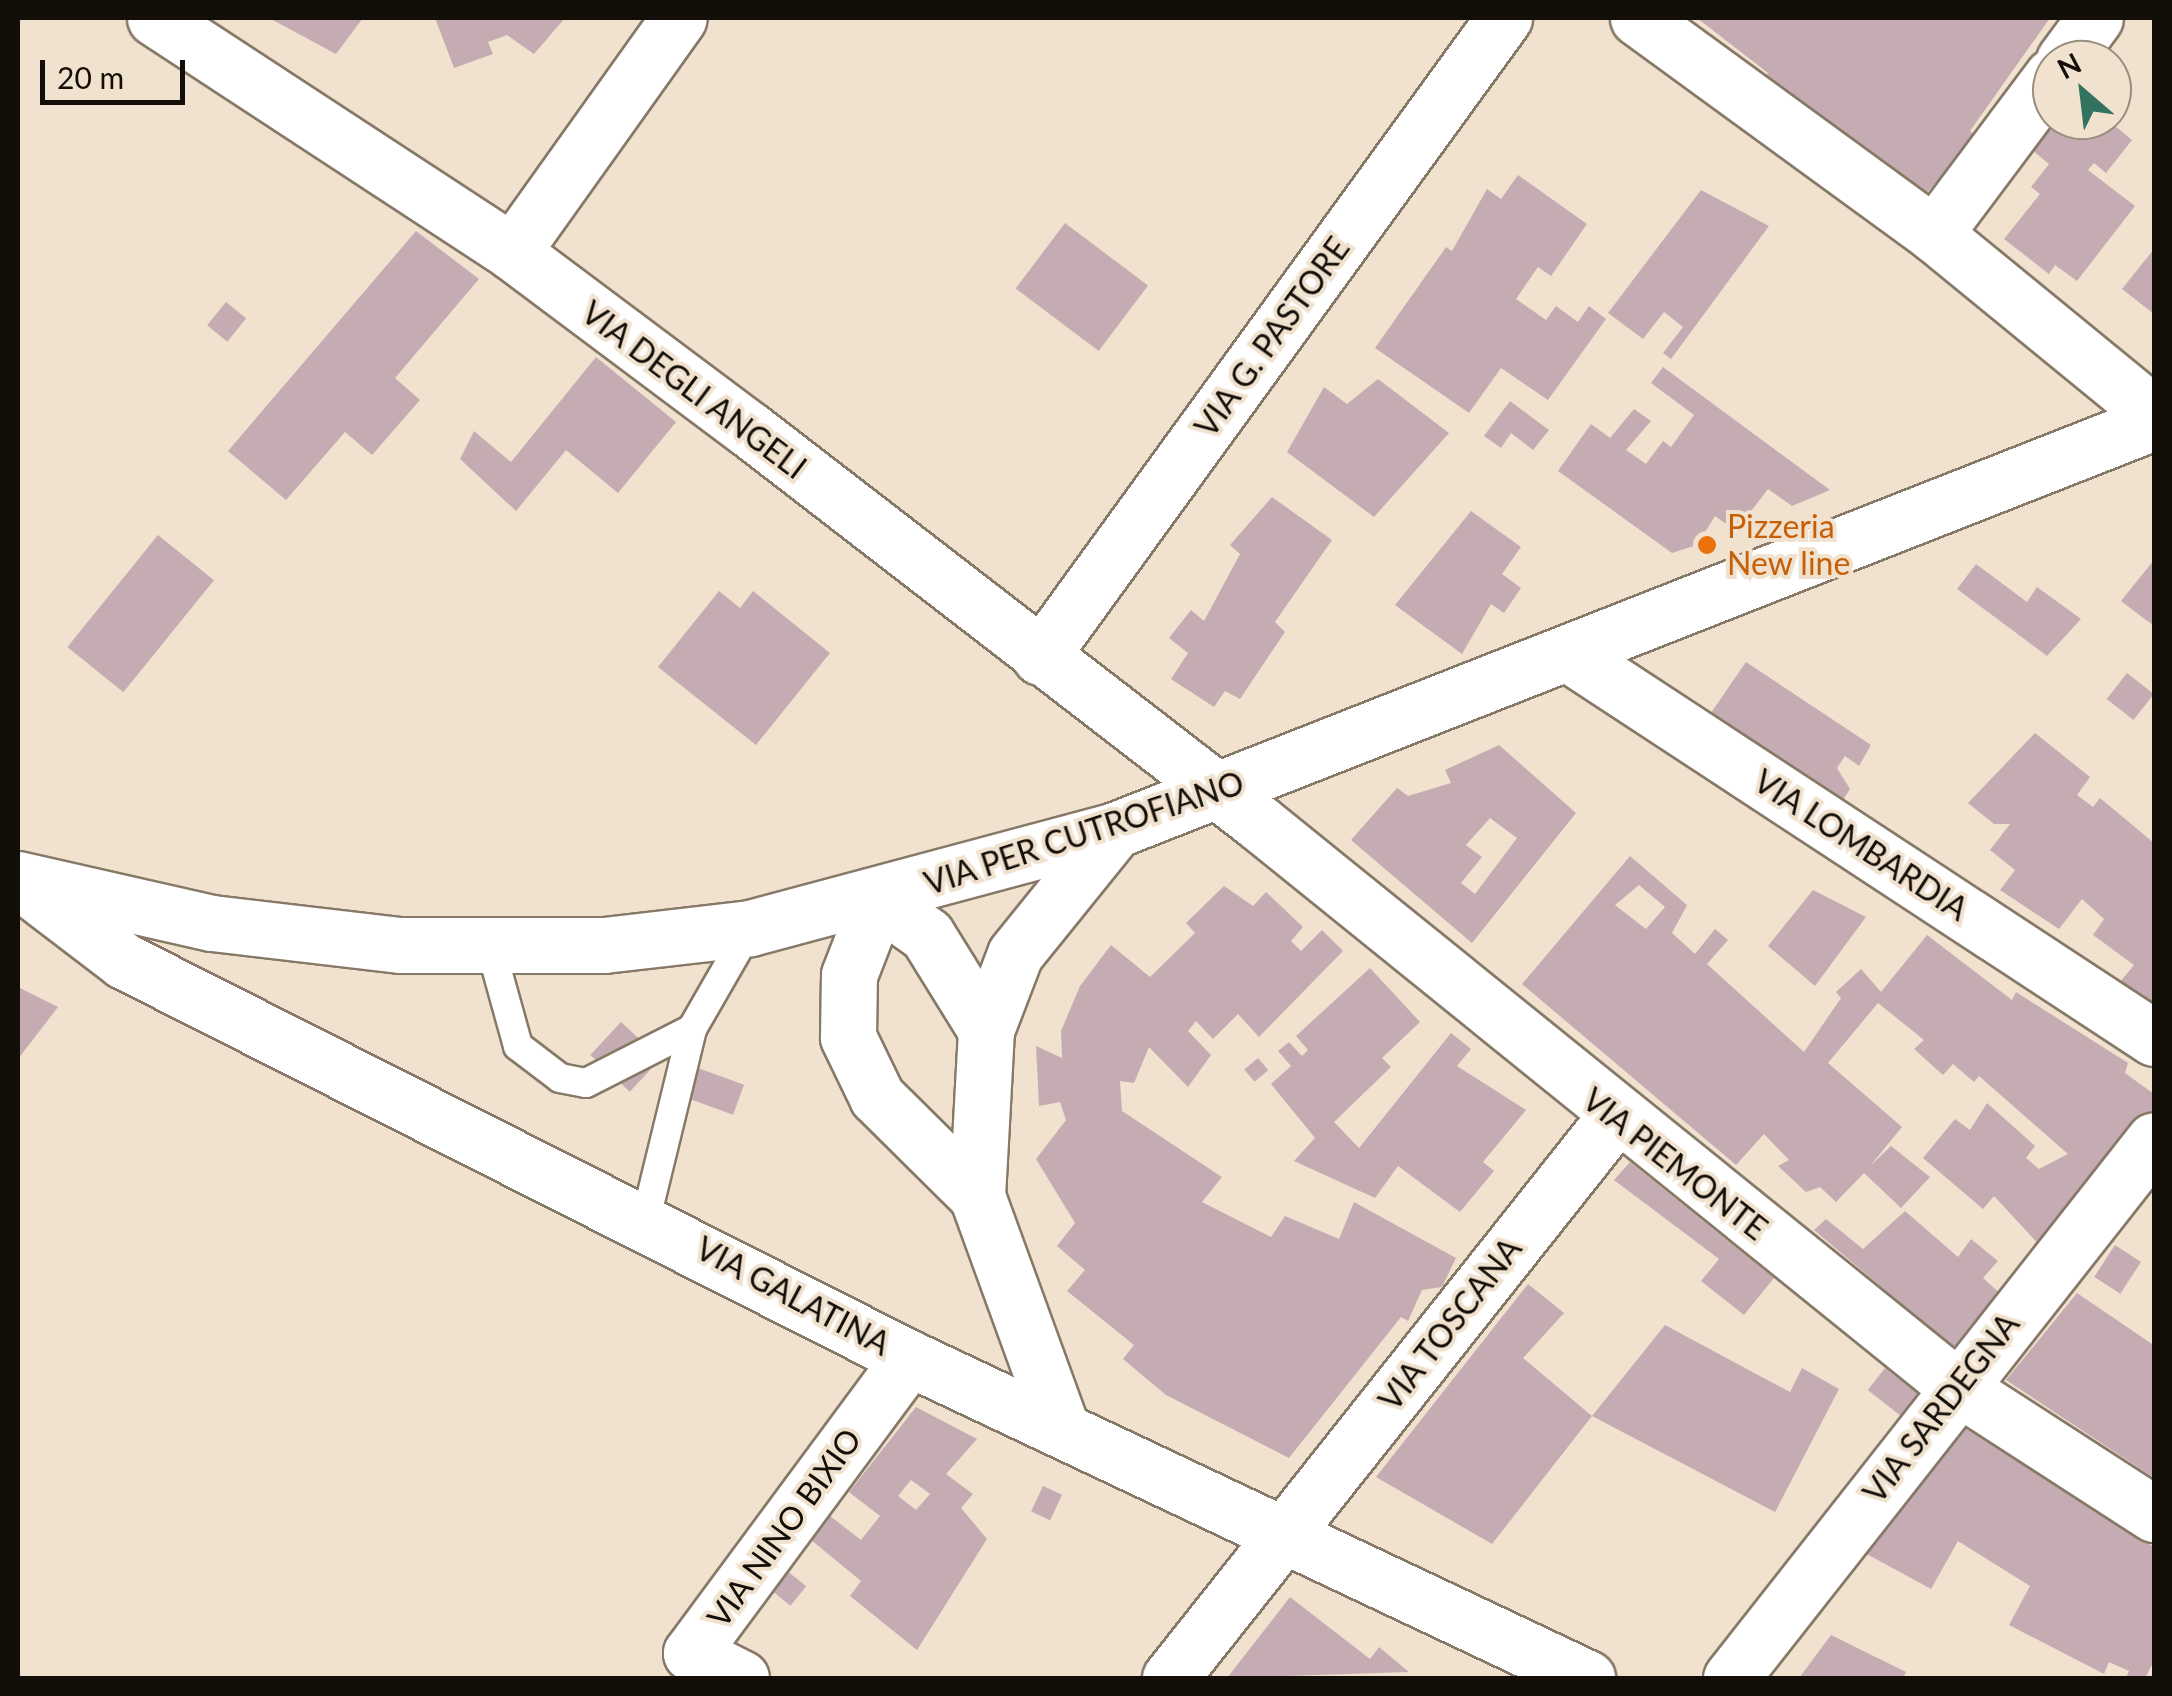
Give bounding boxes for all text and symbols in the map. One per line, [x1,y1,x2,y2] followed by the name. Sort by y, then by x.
[45,40,190,102] scale bar
[2032,40,2132,140] north arrow
[2051,45,2086,85] text: N
[57,59,124,95] text: 20 m
[1186,229,1358,445] street label: VIA G. PASTORE
[573,292,815,488] street label: VIA DEGLI ANGELI
[1727,508,1851,583] place label: Pizzeria New line
[1696,534,1718,556] marker: Pizzeria New line
[1746,761,1976,929] street label: VIA LOMBARDIA
[919,763,1249,903] street label: VIA PER CUTROFIANO
[1575,1080,1775,1248] street label: VIA PIEMONTE
[689,1229,897,1363] street label: VIA GALATINA
[1370,1229,1530,1419] street label: VIA TOSCANA
[1855,1305,2027,1511] street label: VIA SARDEGNA
[699,1421,869,1635] street label: VIA NINO BIXIO

